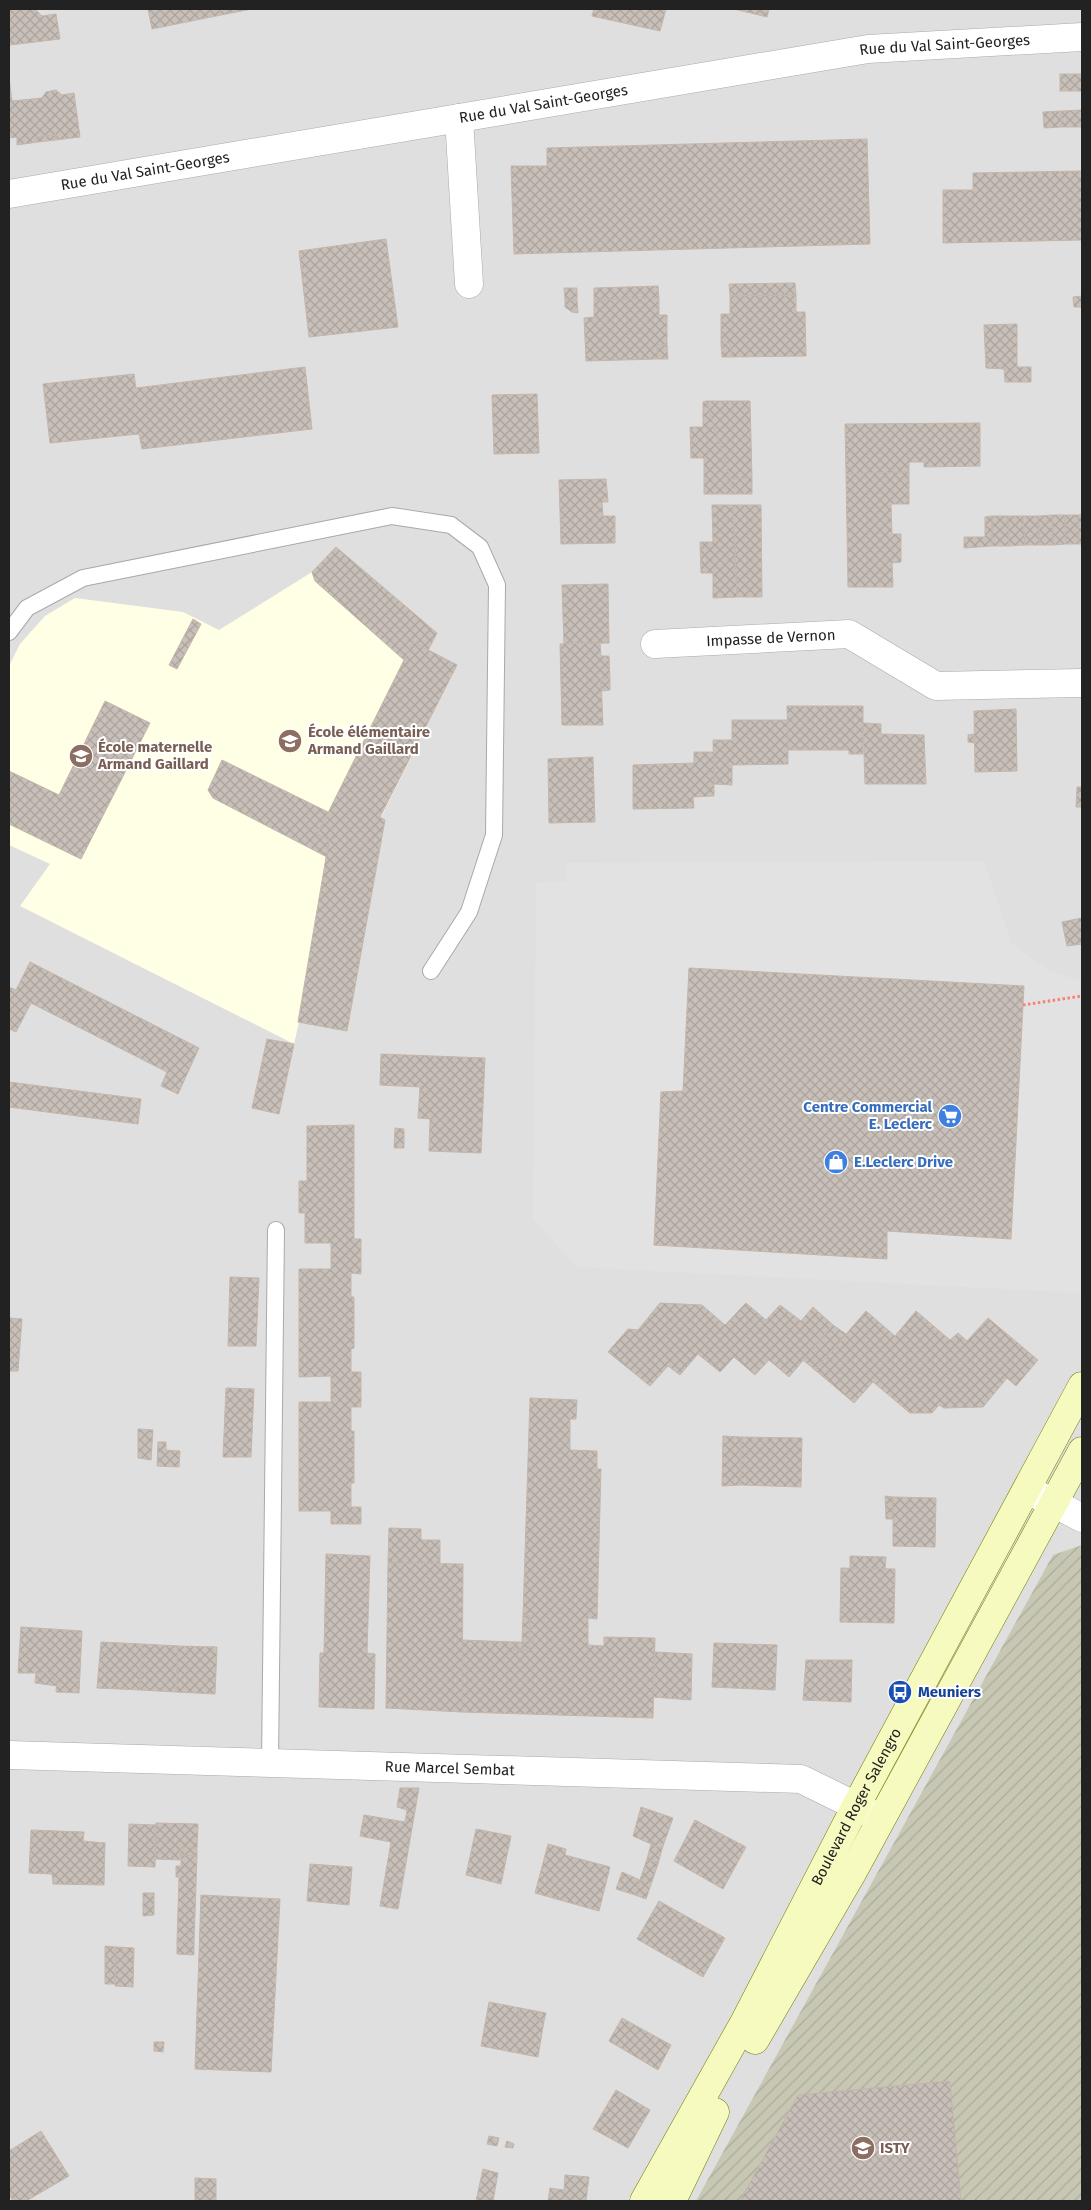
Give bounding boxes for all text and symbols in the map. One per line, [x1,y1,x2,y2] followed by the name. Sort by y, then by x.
[858,31,1031,59] street label: Rue du Val Saint-Georges
[458,81,629,127] street label: Rue du Val Saint-Georges
[59,148,231,194] street label: Rue du Val Saint-Georges
[706,626,836,650] street label: Impasse de Vernon
[307,723,430,758] place label: École élémentaire Armand Gaillard
[277,728,303,754] school or university icon: École élémentaire Armand Gaillard
[97,738,212,773] place label: École maternelle Armand Gaillard
[68,743,94,769] school or university icon: École maternelle Armand Gaillard
[803,1098,933,1133] place label: Centre Commercial E. Leclerc
[937,1103,963,1129] supermarket icon: Centre Commercial E. Leclerc
[823,1149,849,1175] shop icon: E.Leclerc Drive
[854,1153,953,1171] place label: E.Leclerc Drive
[887,1679,913,1705] bus stop icon: Meuniers
[918,1683,981,1701] place label: Meuniers
[808,1725,905,1888] street label: Boulevard Roger Salengro
[384,1757,516,1779] street label: Rue Marcel Sembat
[850,2135,876,2161] school or university icon: ISTY
[880,2139,911,2157] place label: ISTY

